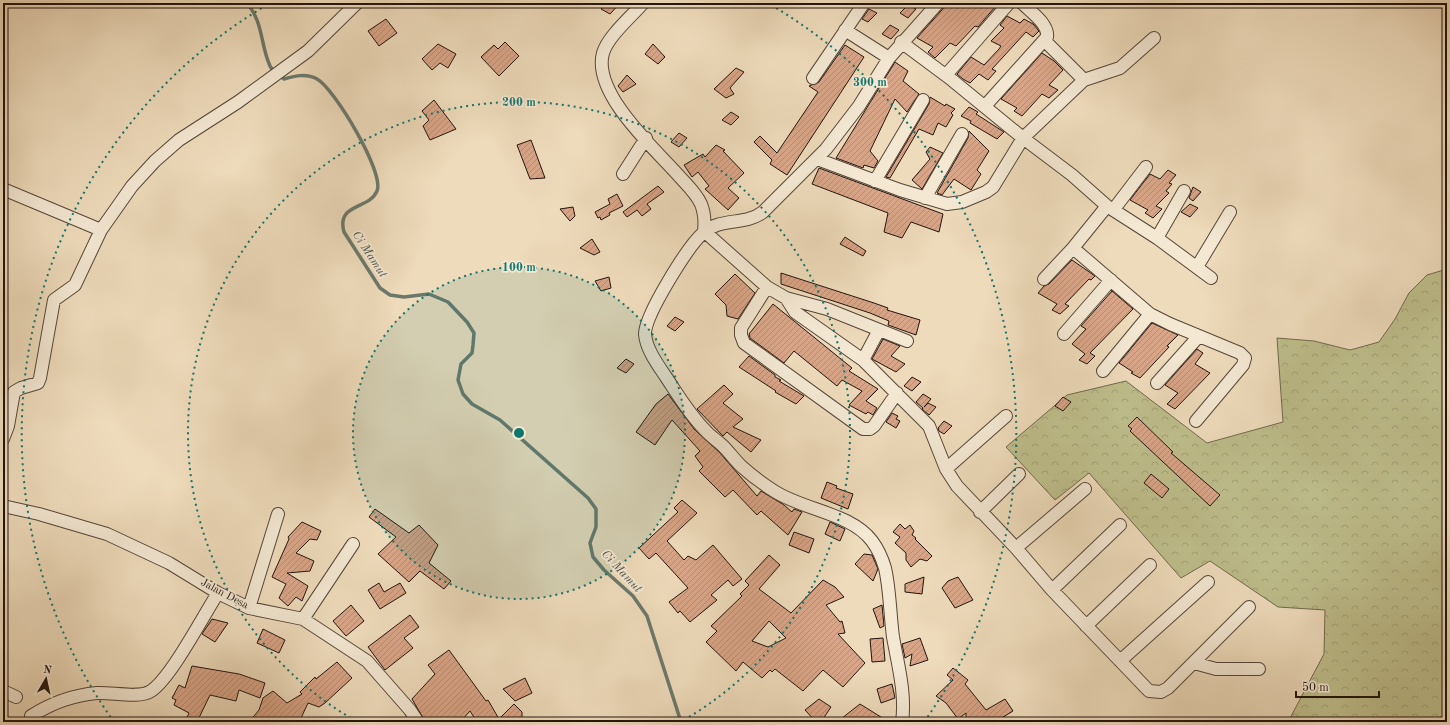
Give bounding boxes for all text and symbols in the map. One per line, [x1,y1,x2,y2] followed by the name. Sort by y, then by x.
[853,77,887,89] text: 300 m
[502,97,536,109] text: 200 m
[350,229,389,280] water label: Ci Mamut
[502,262,536,274] text: 100 m
[512,426,526,440] centre of rings
[599,548,644,595] water label: Ci Mamut
[198,577,251,612] street label: Jalan Desa
[26,659,66,699] north arrow
[42,665,53,677] text: N
[1296,673,1379,699] scale bar
[1302,681,1329,694] text: 50 m

